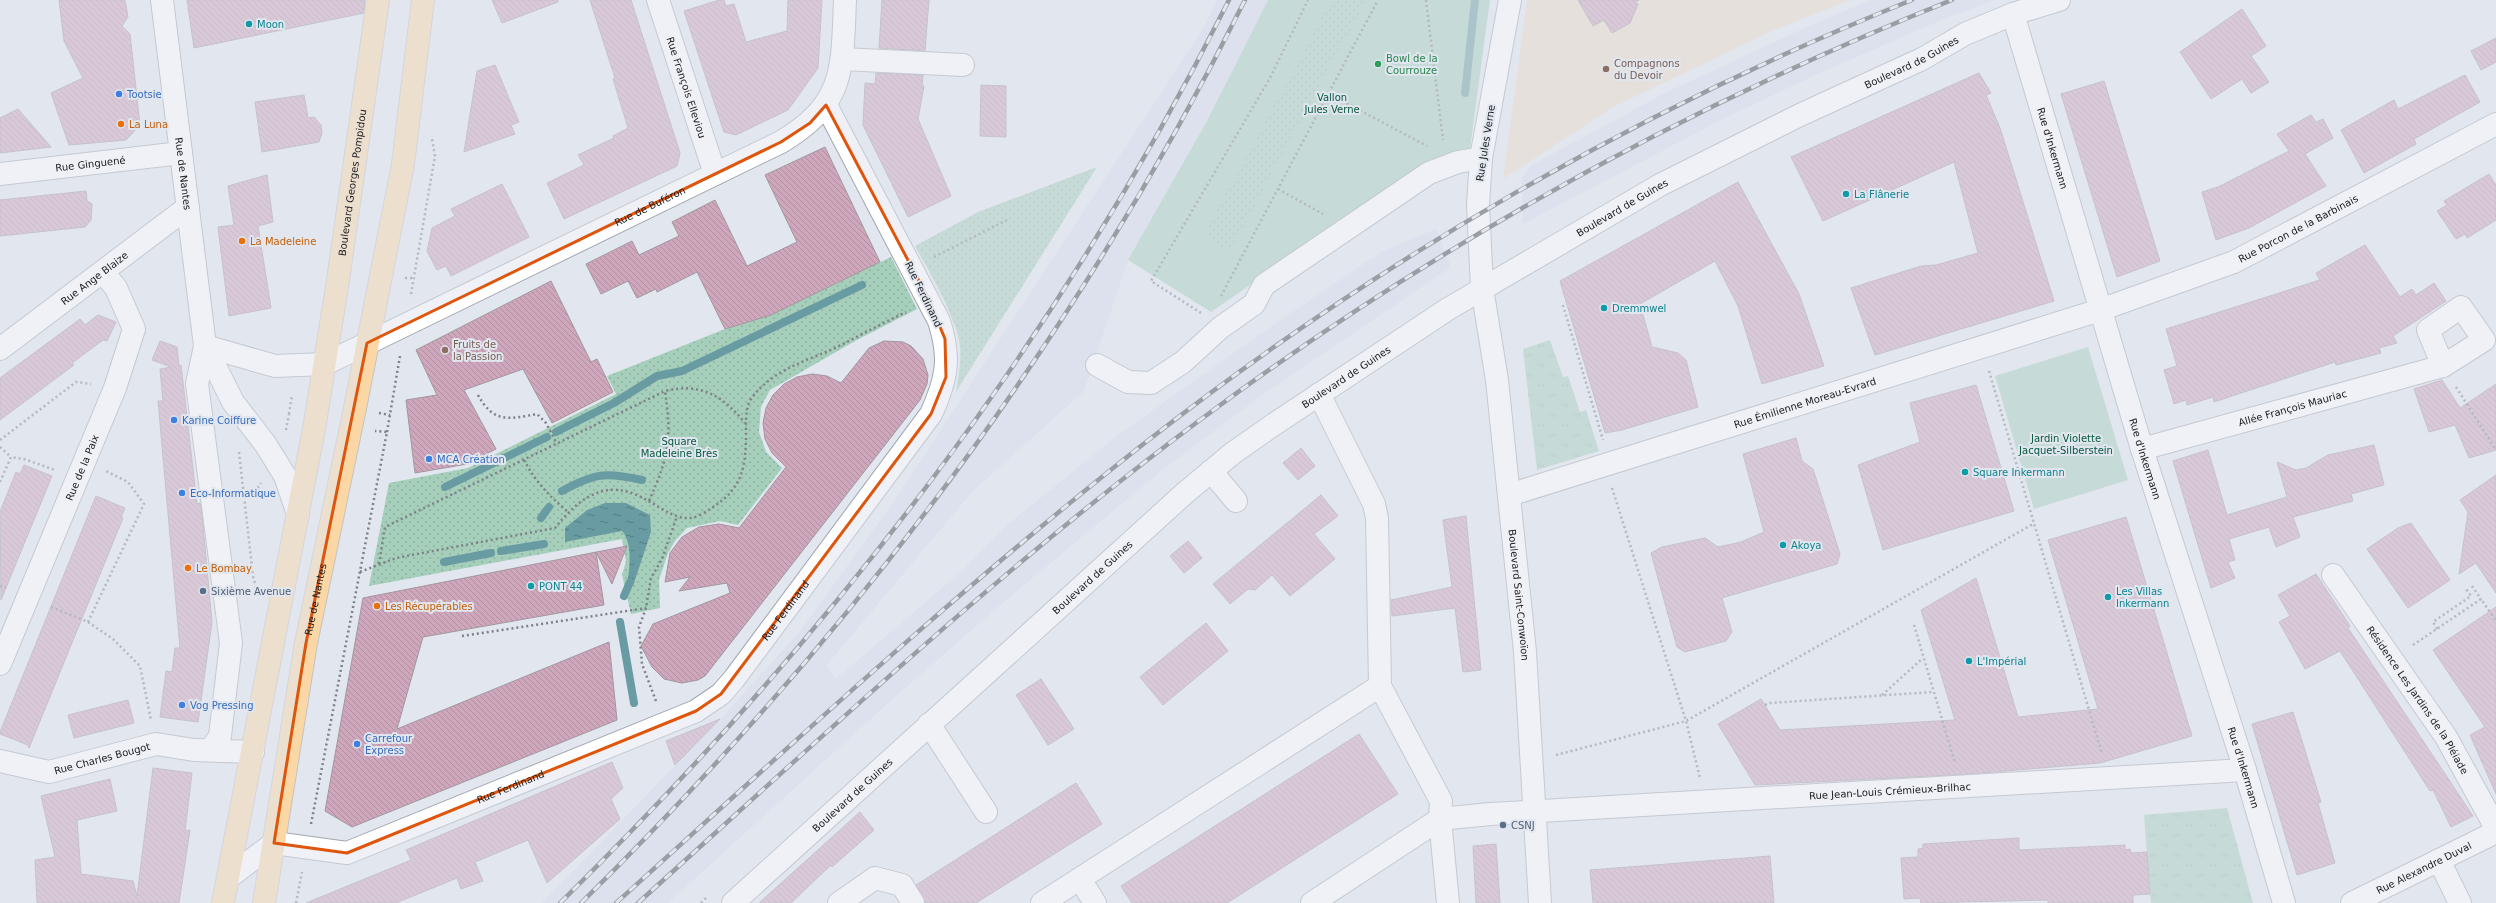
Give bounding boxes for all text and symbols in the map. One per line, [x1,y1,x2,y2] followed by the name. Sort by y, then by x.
[244,19,254,29] marker: Moon
[257,19,284,30] place label: Moon
[1863,34,1961,91] street label: Boulevard de Guines
[664,36,708,140] street label: Rue François Elleviou
[1386,53,1438,76] place label: Bowl de la Courrouze
[1614,58,1680,81] place label: Compagnons du Devoir
[1373,59,1383,69] marker: Bowl de la Courrouze
[1601,64,1611,74] marker: Compagnons du Devoir
[114,89,124,99] marker: Tootsie
[126,89,162,100] place label: Tootsie
[1303,92,1360,115] park label: Vallon Jules Verne
[1474,104,1497,182] street label: Rue Jules Verne
[2035,106,2070,191] street label: Rue d'Inkermann
[336,108,368,257] street label: Boulevard Georges Pompidou
[116,119,126,129] marker: La Luna
[129,119,168,130] place label: La Luna
[173,137,193,211] street label: Rue de Nantes
[55,154,126,174] street label: Rue Ginguené
[1574,177,1670,239] street label: Boulevard de Guines
[613,185,687,228] street label: Rue de Buféron
[1841,189,1851,199] marker: La Flânerie
[1854,189,1909,200] place label: La Flânerie
[2237,193,2360,265] street label: Rue Porcon de la Barbinais
[237,236,247,246] marker: La Madeleine
[250,236,316,247] place label: La Madeleine
[59,249,130,307] street label: Rue Ange Blaize
[903,260,944,329] street label: Rue Ferdinand
[1599,303,1609,313] marker: Dremmwel
[1612,303,1666,314] place label: Dremmwel
[453,339,502,362] place label: Fruits de la Passion
[1300,344,1393,410] street label: Boulevard de Guines
[440,345,450,355] marker: Fruits de la Passion
[1732,375,1878,430] street label: Rue Émilienne Moreau-Evrard
[2237,388,2348,428] street label: Allée François Mauriac
[169,415,179,425] marker: Karine Coiffure
[182,415,256,426] place label: Karine Coiffure
[2127,417,2163,501] street label: Rue d'Inkermann
[64,433,101,502] street label: Rue de la Paix
[2018,433,2113,456] park label: Jardin Violette Jacquet-Silberstein
[641,436,717,459] park label: Square Madeleine Brès
[424,454,434,464] marker: MCA Création
[437,454,505,465] place label: MCA Création
[1960,467,1970,477] marker: Square Inkermann
[1973,467,2065,478] place label: Square Inkermann
[177,488,187,498] marker: Eco-Informatique
[190,488,276,499] place label: Eco-Informatique
[1506,529,1530,661] street label: Boulevard Saint-Conwoïon
[1050,538,1135,617] street label: Boulevard de Guines
[1778,540,1788,550] marker: Akoya
[1791,540,1821,551] place label: Akoya
[303,562,328,636] street label: Rue de Nantes
[183,563,193,573] marker: Le Bombay
[196,563,252,574] place label: Le Bombay
[760,578,811,643] street label: Rue Ferdinand
[526,581,536,591] marker: PONT 44
[539,581,582,592] place label: PONT 44
[198,586,208,596] marker: Sixième Avenue
[211,586,291,597] place label: Sixième Avenue
[2116,586,2169,609] place label: Les Villas Inkermann
[2103,592,2113,602] marker: Les Villas Inkermann
[372,601,382,611] marker: Les Récupérables
[385,601,473,612] place label: Les Récupérables
[2364,624,2470,776] street label: Résidence Les Jardins de la Pléiade
[1964,656,1974,666] marker: L'Impérial
[1977,656,2026,667] place label: L'Impérial
[177,700,187,710] marker: Vog Pressing
[190,700,254,711] place label: Vog Pressing
[2225,725,2261,810] street label: Rue d'Inkermann
[365,733,413,756] place label: Carrefour Express
[352,739,362,749] marker: Carrefour Express
[53,741,151,776] street label: Rue Charles Bougot
[810,756,895,834] street label: Boulevard de Guines
[475,768,546,806] street label: Rue Ferdinand
[1809,781,1971,801] street label: Rue Jean-Louis Crémieux-Brilhac
[1498,820,1508,830] marker: CSNJ
[1511,820,1535,831] place label: CSNJ
[2375,840,2473,896] street label: Rue Alexandre Duval

